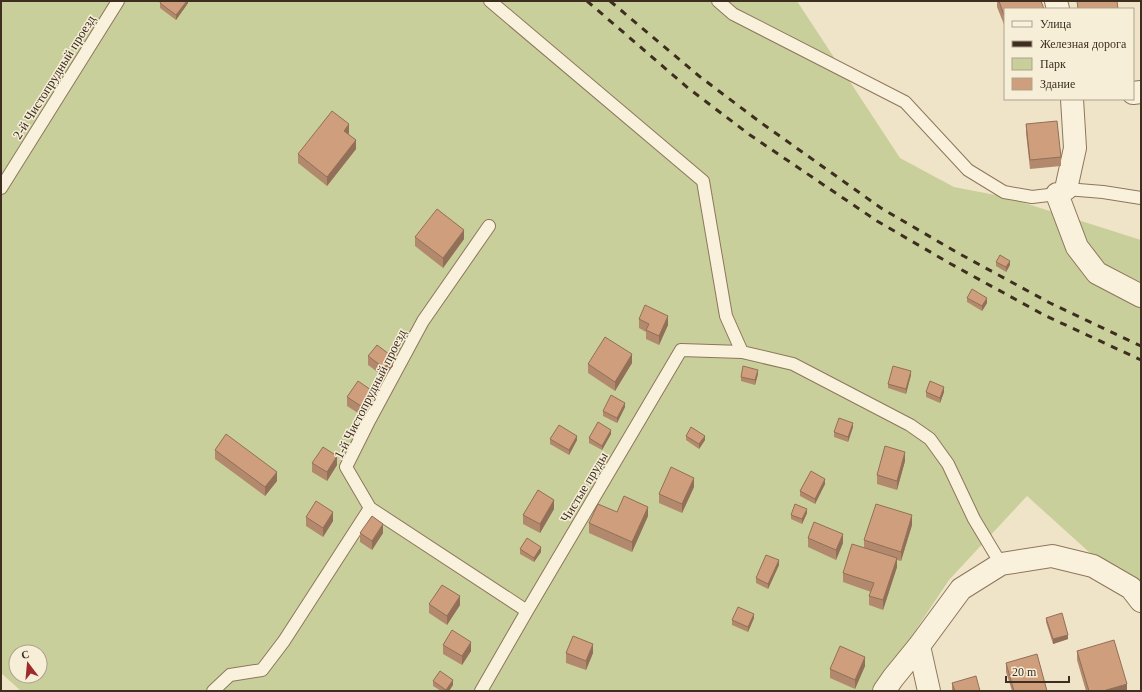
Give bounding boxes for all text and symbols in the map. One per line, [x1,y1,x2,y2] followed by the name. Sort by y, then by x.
[1004,8,1134,100] legend
[10,12,99,142] street label: 2-й Чистопрудный проезд
[1040,17,1072,31] text: Улица
[1040,37,1127,51] text: Железная дорога
[1040,57,1066,71] text: Парк
[1040,77,1075,91] text: Здание
[331,326,409,461] street label: 1-й Чистопрудный проезд
[557,449,611,525] street label: Чистые пруды
[8,644,48,684] north arrow
[20,648,31,661] text: С
[1006,658,1069,684] scale bar
[1012,665,1037,679] text: 20 m

